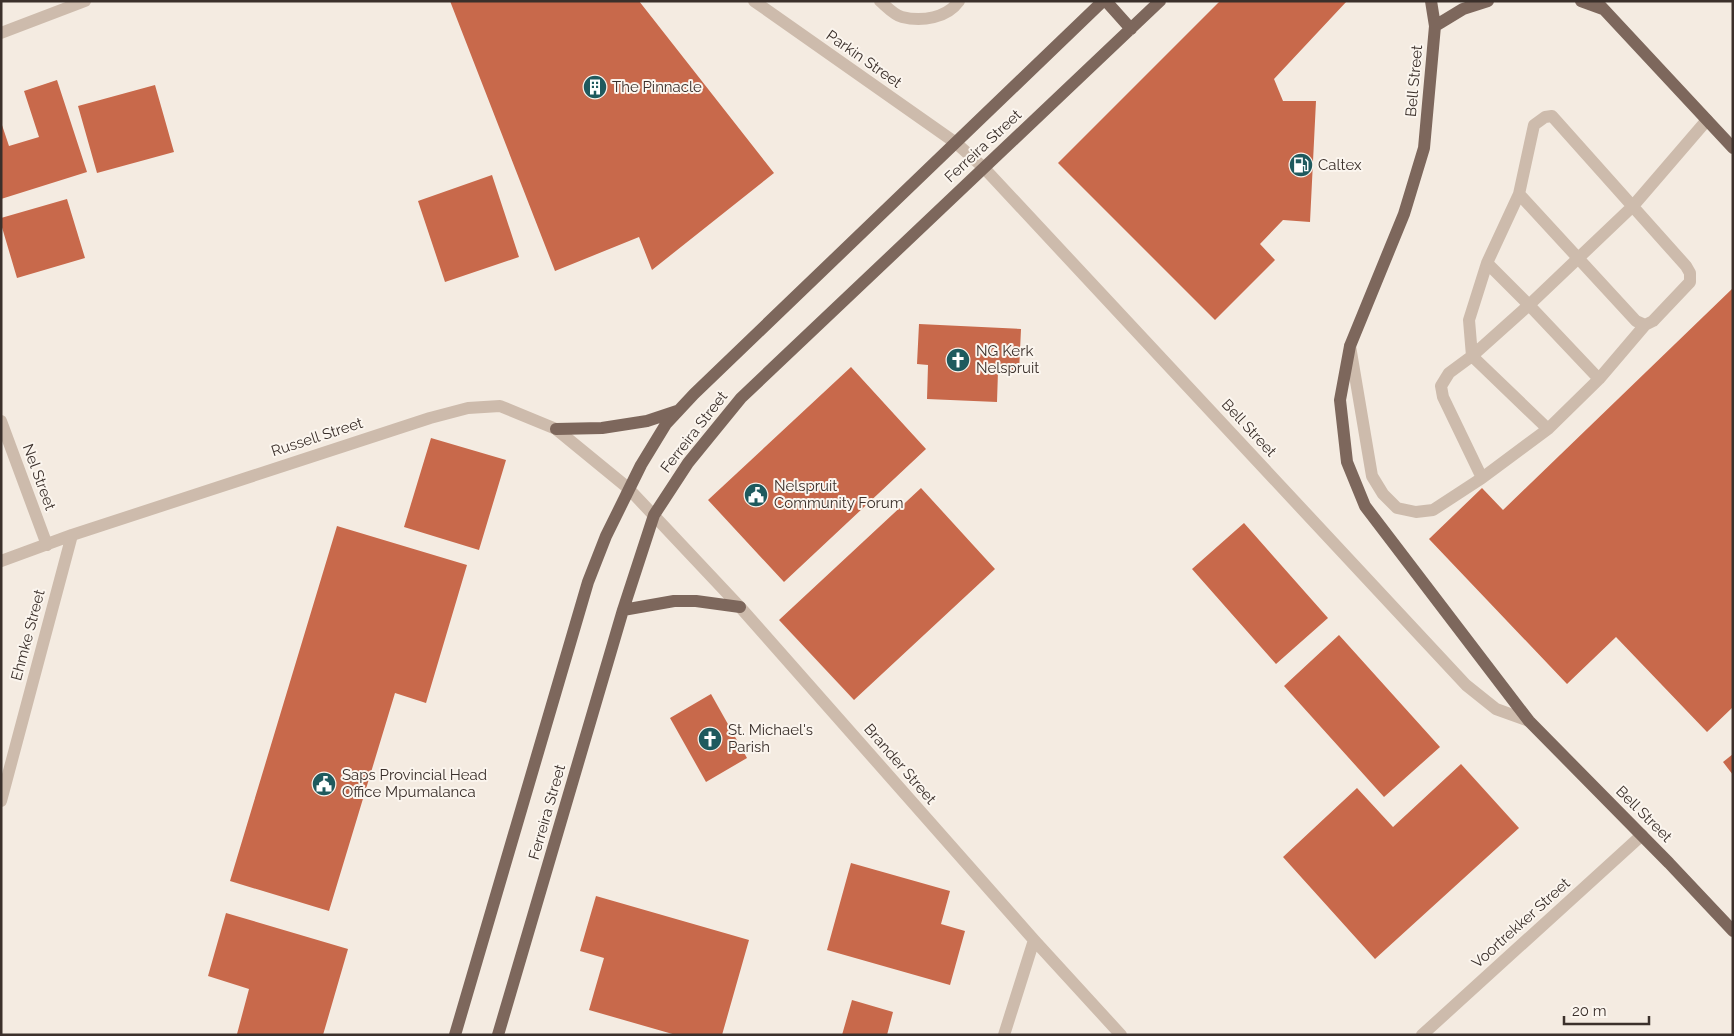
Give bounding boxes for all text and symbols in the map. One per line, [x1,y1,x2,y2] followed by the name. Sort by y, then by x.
[823,26,905,92] street label: Parkin Street
[1402,44,1426,118] street label: Bell Street
[582,74,608,100] building icon: The Pinnacle
[612,78,702,96] place label: The Pinnacle
[941,106,1025,186] street label: Ferreira Street
[1288,152,1314,178] fuel station icon: Caltex
[1318,156,1362,174] place label: Caltex
[976,342,1039,377] place label: NG Kerk Nelspruit
[945,347,971,373] church icon: NG Kerk Nelspruit
[657,388,731,476] street label: Ferreira Street
[1218,396,1280,460] street label: Bell Street
[269,414,365,460] street label: Russell Street
[19,441,59,513] street label: Nel Street
[774,477,904,512] place label: Nelspruit Community Forum
[743,482,769,508] public building icon: Nelspruit Community Forum
[7,588,49,682] street label: Ehmke Street
[860,720,940,808] street label: Brander Street
[728,721,813,756] place label: St. Michael's Parish
[697,726,723,752] church icon: St. Michael's Parish
[525,762,569,862] street label: Ferreira Street
[342,766,487,801] place label: Saps Provincial Head Office Mpumalanca
[311,771,337,797] public building icon: Saps Provincial Head Office Mpumalanca
[1612,782,1676,846] street label: Bell Street
[1468,874,1574,972] street label: Voortrekker Street
[1564,994,1649,1026] scale bar
[1572,1002,1607,1020] text: 20 m

